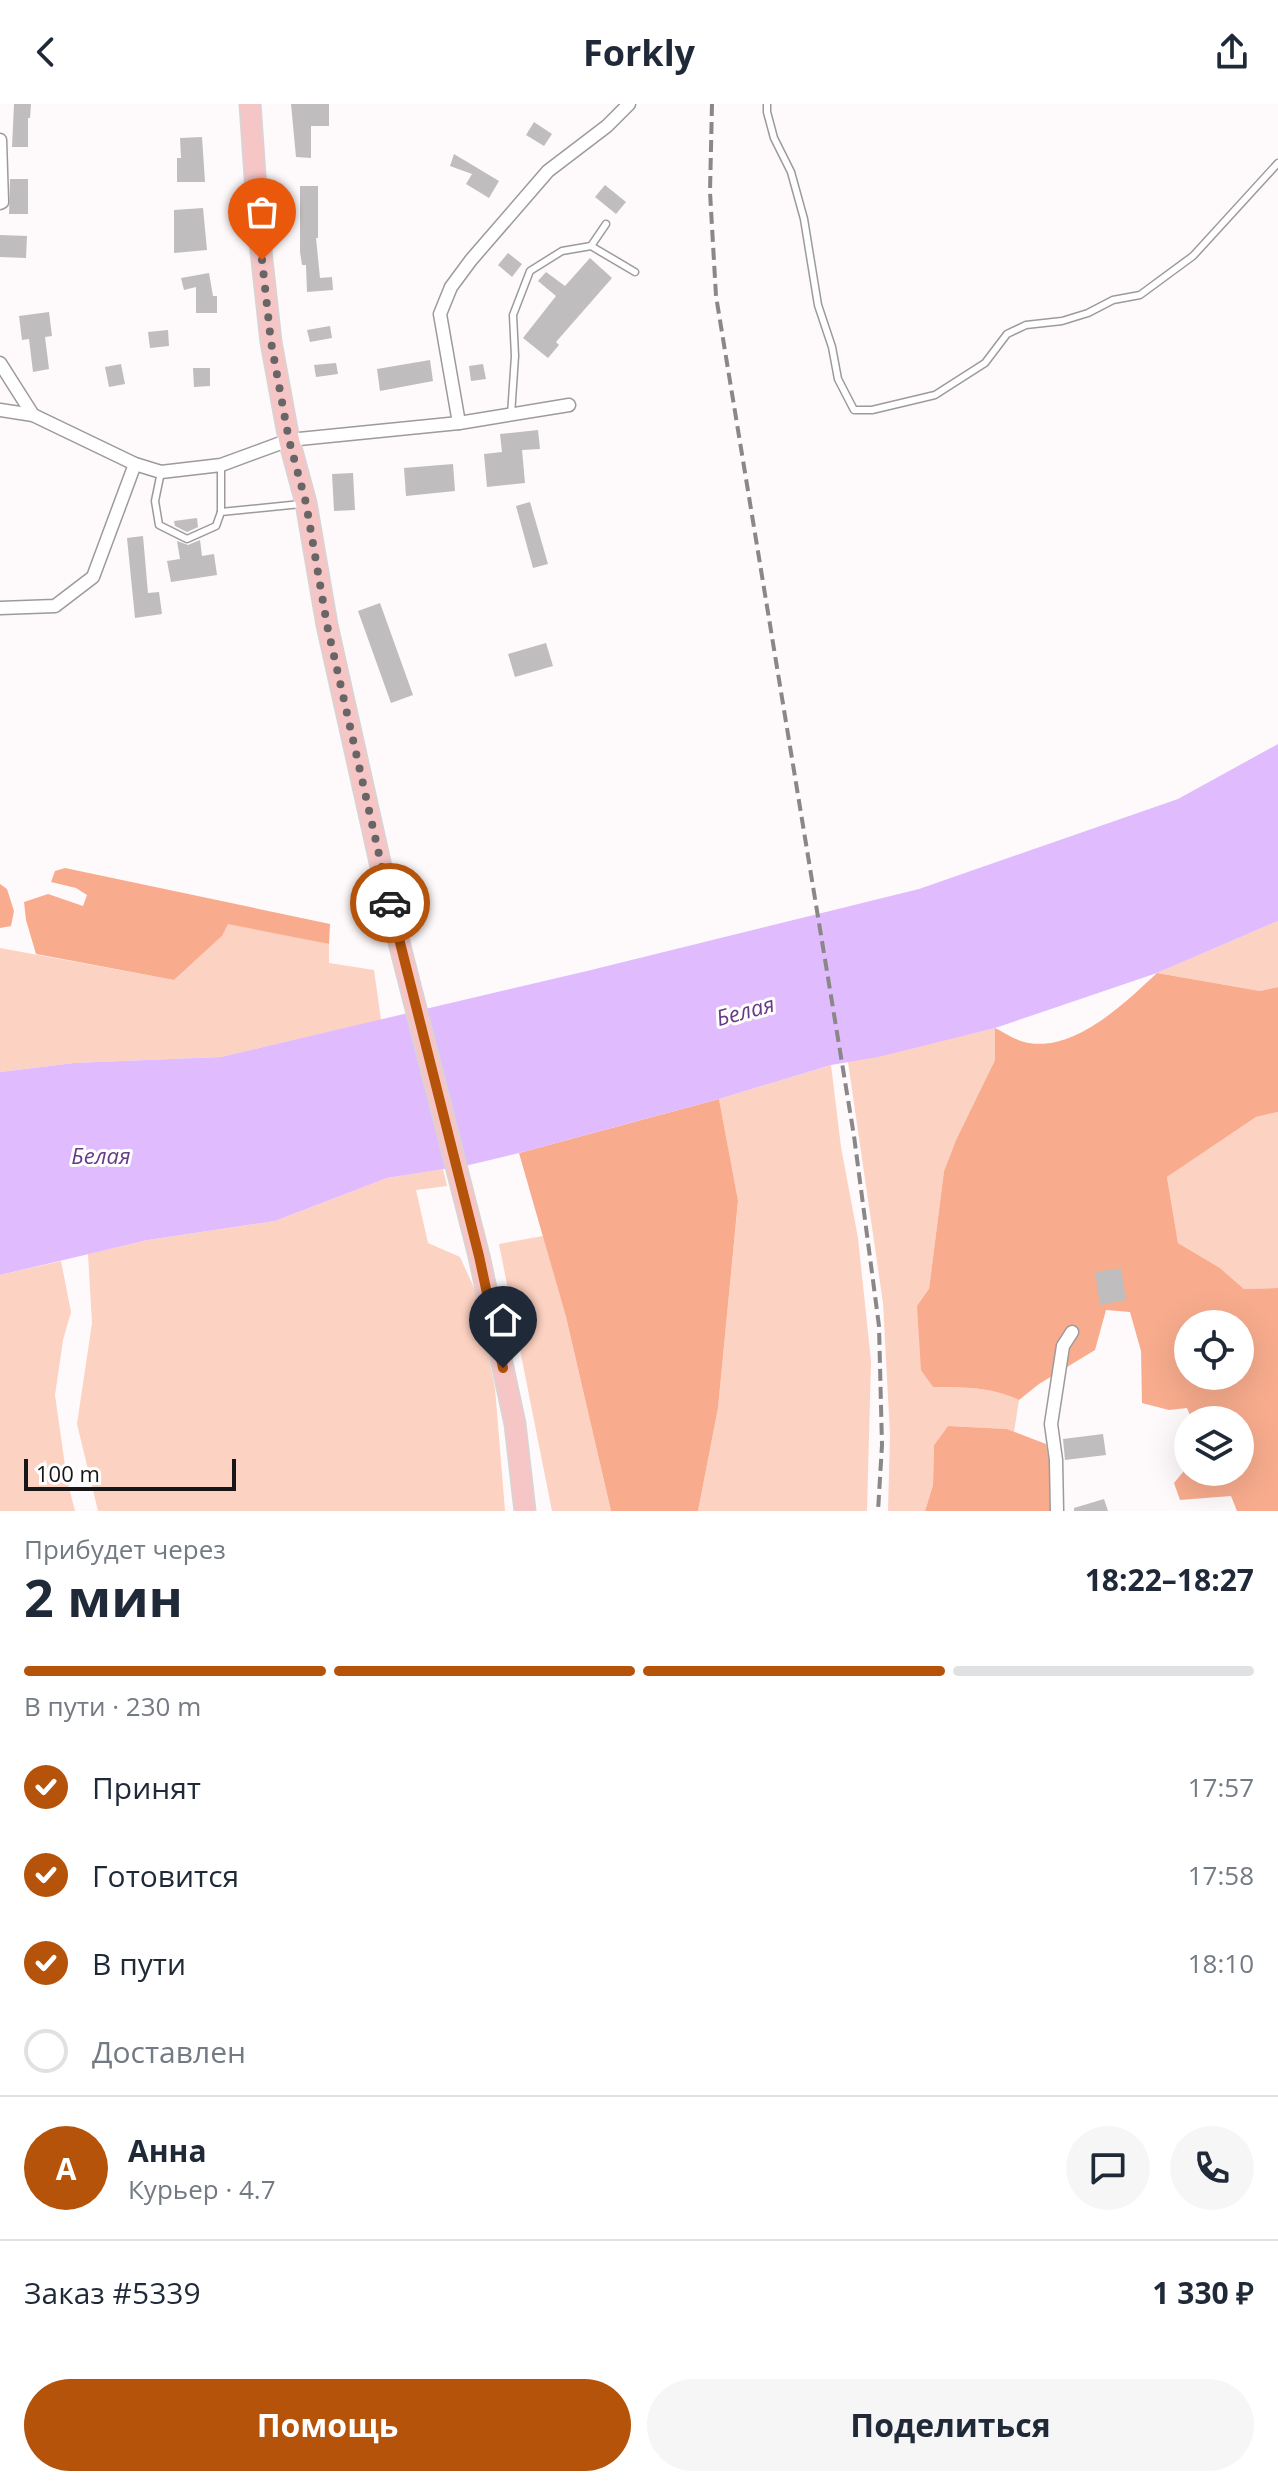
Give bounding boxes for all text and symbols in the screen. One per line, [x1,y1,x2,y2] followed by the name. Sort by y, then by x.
[583,28,695,77] text: Forkly
[24,30,68,74] icon: back
[1210,30,1254,74] icon: share
[228,178,296,260] pin
[240,190,284,234] icon: bag
[350,863,430,943] courier
[368,881,412,925] icon: car
[712,988,778,1032] water label: Белая
[71,1140,131,1170] water label: Белая
[469,1286,537,1368] pin
[481,1298,525,1342] icon: home
[1174,1310,1254,1486] map controls
[1174,1310,1254,1390] button: locate
[1174,1406,1254,1486] button: layers
[24,1455,236,1491] scale bar
[36,1458,100,1488] text: 100 m
[24,1531,226,1567] text: Прибудет через
[1085,1559,1254,1600] text: 18:22–18:27
[24,1561,183,1632] text: 2 мин
[24,1688,201,1724] text: В пути · 230 m
[24,1765,68,1809] icon: check
[92,1767,201,1808] text: Принят
[1188,1769,1254,1805] text: 17:57
[24,1853,68,1897] icon: check
[92,1855,239,1896] text: Готовится
[1188,1857,1254,1893] text: 17:58
[24,1941,68,1985] icon: check
[92,1943,186,1984] text: В пути
[1188,1945,1254,1981] text: 18:10
[92,2031,246,2072] text: Доставлен
[1066,2126,1150,2210] button: chat
[1170,2126,1254,2210] button: phone
[128,2130,207,2171] text: Анна
[56,2148,76,2189] text: А
[128,2171,276,2207] text: Курьер · 4.7
[24,2272,201,2313] text: Заказ #5339
[1152,2272,1254,2313] text: 1 330 ₽
[24,2379,631,2471] button: Помощь
[647,2379,1254,2471] button: Поделиться

